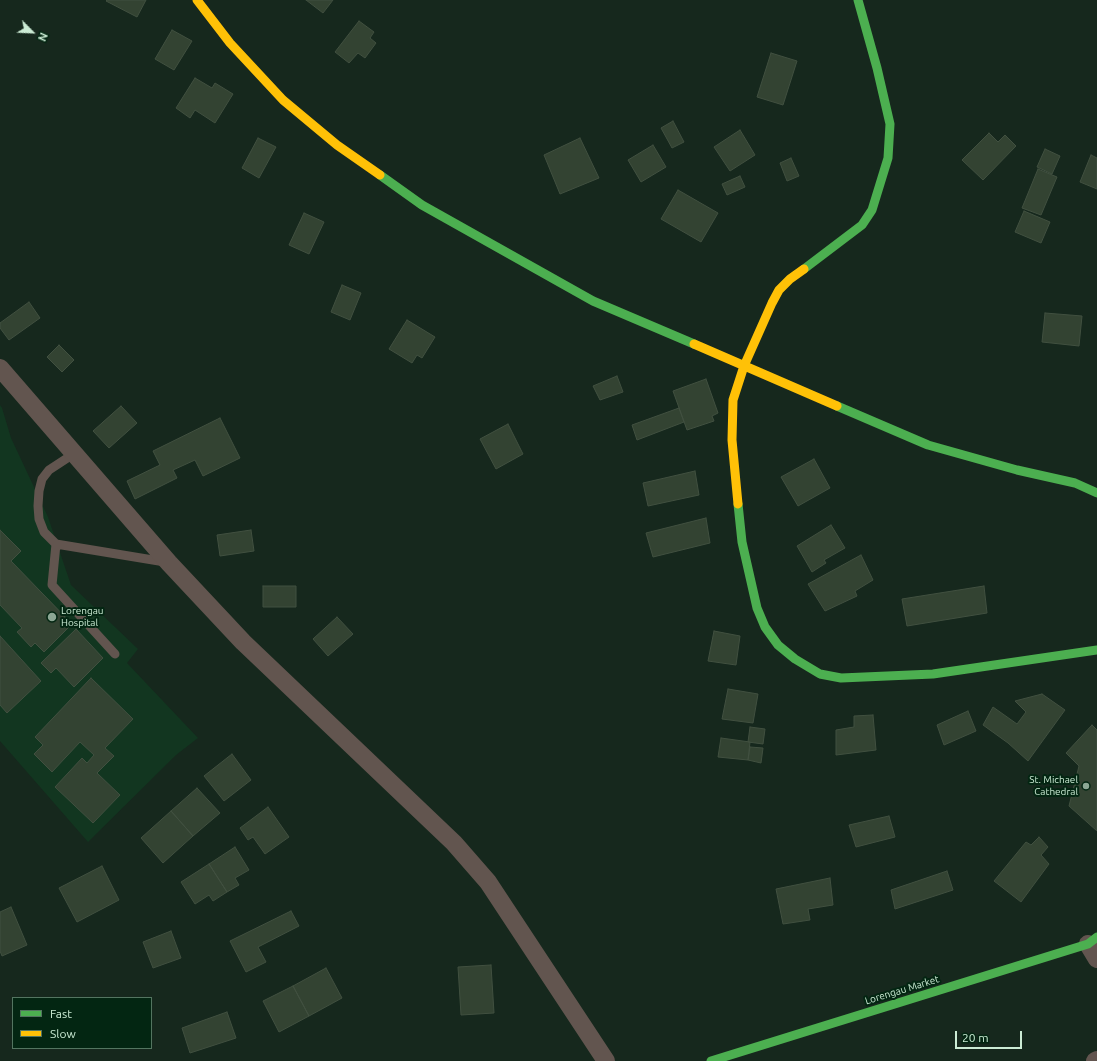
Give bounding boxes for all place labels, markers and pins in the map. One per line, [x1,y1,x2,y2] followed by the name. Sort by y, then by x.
[61,605,104,628] place label: Lorengau Hospital
[46,611,58,623] marker: Lorengau Hospital
[1029,774,1078,798] place label: St. Michael Cathedral
[1081,781,1091,791] marker: St. Michael Cathedral

